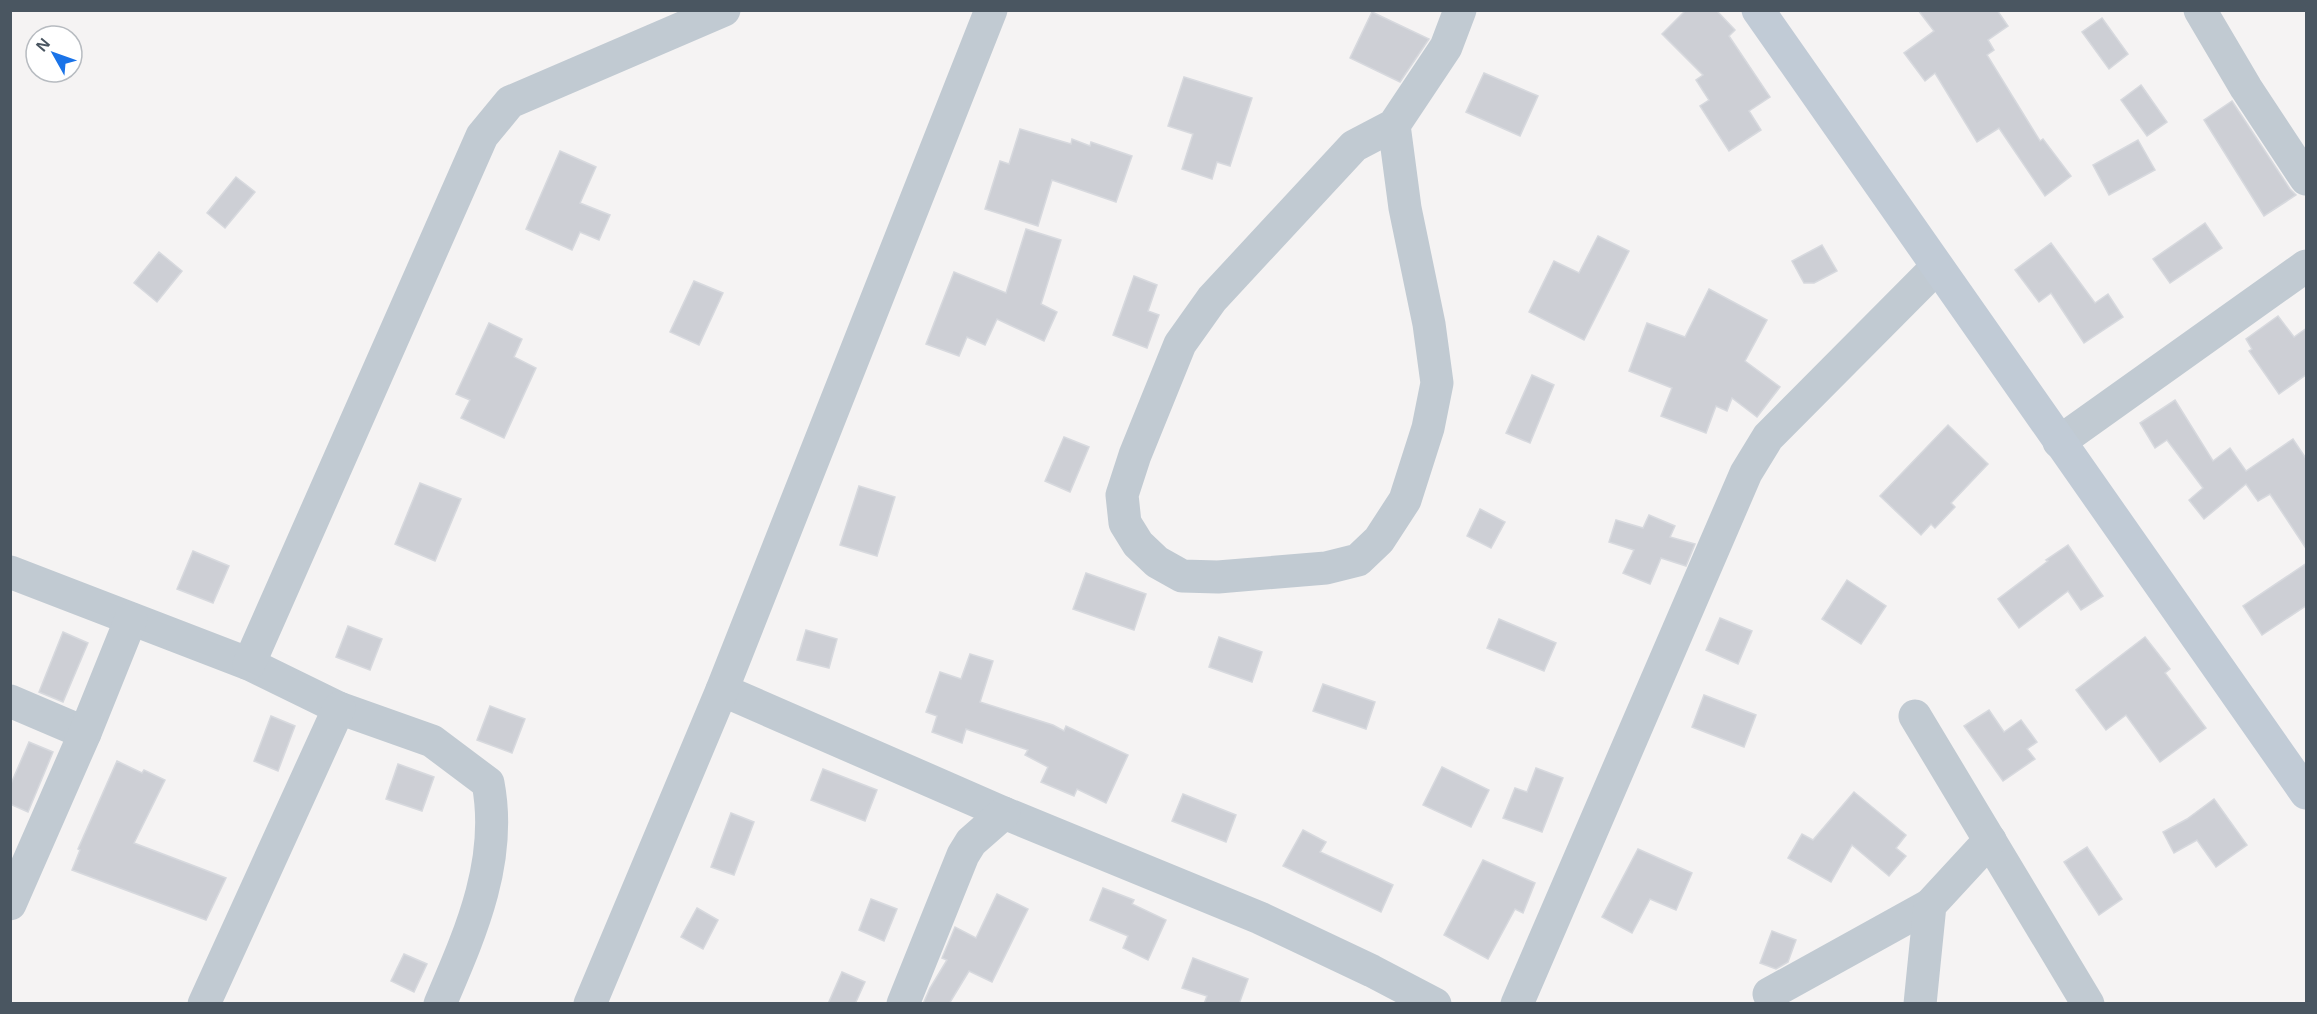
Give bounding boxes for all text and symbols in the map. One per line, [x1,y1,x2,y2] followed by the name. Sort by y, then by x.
[24,24,84,84] north arrow
[33,35,53,55] text: N

